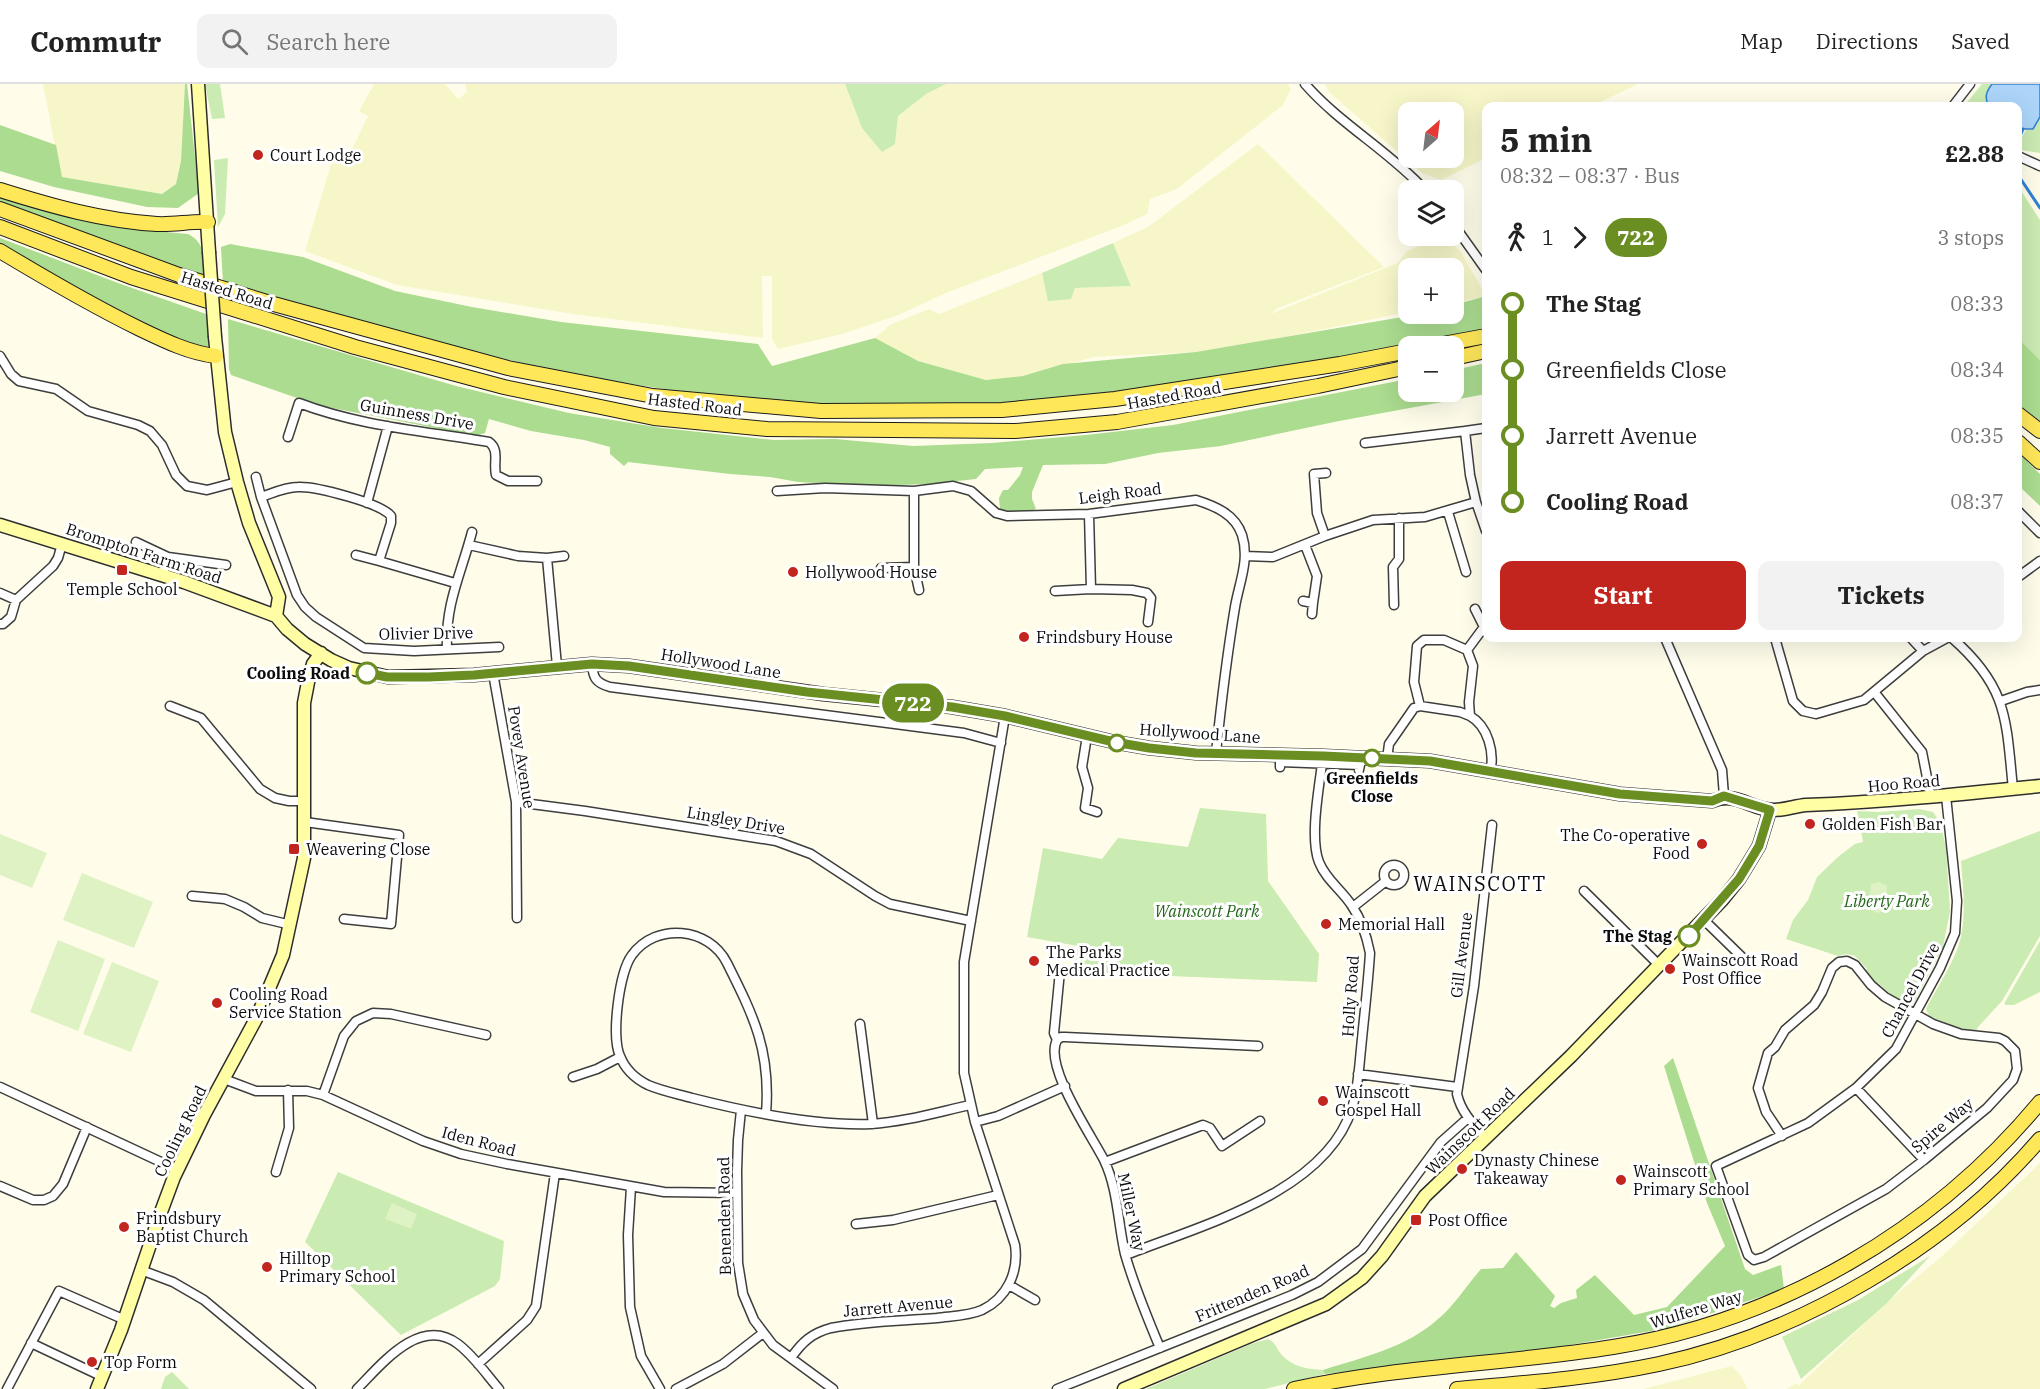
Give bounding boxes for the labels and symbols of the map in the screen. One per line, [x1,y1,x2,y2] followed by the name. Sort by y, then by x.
[1398,102,1464,168] north arrow
[270,145,361,165] place label: Court Lodge
[251,148,265,162] marker: Court Lodge
[179,267,276,314] street label: Hasted Road
[1125,377,1223,413] street label: Hasted Road
[647,388,744,420] street label: Hasted Road
[359,394,475,434] street label: Guinness Drive
[1077,478,1163,508] street label: Leigh Road
[63,518,225,588] street label: Brompton Farm Road
[805,562,937,582] place label: Hollywood House
[115,563,129,577] marker: Temple School
[786,565,800,579] marker: Hollywood House
[66,579,178,599] place label: Temple School
[379,622,473,644] street label: Olivier Drive
[1036,627,1173,647] place label: Frindsbury House
[1017,630,1031,644] marker: Frindsbury House
[660,644,782,682] street label: Hollywood Lane
[356,662,378,684] marker: Cooling Road
[246,663,350,683] place label: Cooling Road
[878,684,948,722] line badge: 722
[504,704,540,810] street label: Povey Avenue
[1139,719,1261,747] street label: Hollywood Lane
[1108,734,1126,752] unlabelled marker
[1363,749,1381,767] marker: Greenfields Close
[1326,768,1418,806] place label: Greenfields Close
[1867,770,1941,796] street label: Hoo Road
[685,802,787,838] street label: Lingley Drive
[1822,814,1942,834] place label: Golden Fish Bar
[1803,817,1817,831] marker: Golden Fish Bar
[1560,825,1690,863] place label: The Co-operative Food
[1695,837,1709,851] marker: The Co-operative Food
[306,839,430,859] place label: Weavering Close
[287,842,301,856] marker: Weavering Close
[1413,870,1547,897] district label: WAINSCOTT
[1843,891,1930,911] park label: Liberty Park
[1155,901,1260,921] park label: Wainscott Park
[1446,911,1476,999] street label: Gill Avenue
[1338,914,1445,934] place label: Memorial Hall
[1319,917,1333,931] marker: Memorial Hall
[1678,925,1700,947] marker: The Stag
[1603,926,1673,946] place label: The Stag
[1877,939,1943,1041] street label: Chancel Drive
[1046,942,1170,980] place label: The Parks Medical Practice
[1682,950,1799,988] place label: Wainscott Road Post Office
[1027,954,1041,968] marker: The Parks Medical Practice
[1337,954,1363,1037] street label: Holly Road
[1663,962,1677,976] marker: Wainscott Road Post Office
[229,984,342,1022] place label: Cooling Road Service Station
[210,996,224,1010] marker: Cooling Road Service Station
[149,1082,211,1180] street label: Cooling Road
[1335,1082,1422,1120] place label: Wainscott Gospel Hall
[1421,1083,1519,1179] street label: Wainscott Road
[1907,1093,1978,1157] street label: Spire Way
[1316,1094,1330,1108] marker: Wainscott Gospel Hall
[440,1122,519,1161] street label: Iden Road
[1474,1150,1599,1188] place label: Dynasty Chinese Takeaway
[713,1156,735,1276] street label: Benenden Road
[1633,1161,1750,1199] place label: Wainscott Primary School
[1455,1162,1469,1176] marker: Dynasty Chinese Takeaway
[1114,1171,1150,1253] street label: Miller Way
[1614,1173,1628,1187] marker: Wainscott Primary School
[136,1208,249,1246] place label: Frindsbury Baptist Church
[1428,1210,1508,1230] place label: Post Office
[1409,1213,1423,1227] marker: Post Office
[117,1220,131,1234] marker: Frindsbury Baptist Church
[279,1248,396,1286] place label: Hilltop Primary School
[260,1260,274,1274] marker: Hilltop Primary School
[1192,1260,1312,1326] street label: Frittenden Road
[1648,1285,1745,1332] street label: Wulfere Way
[842,1291,954,1321] street label: Jarrett Avenue
[104,1352,177,1372] place label: Top Form
[85,1355,99,1369] marker: Top Form

